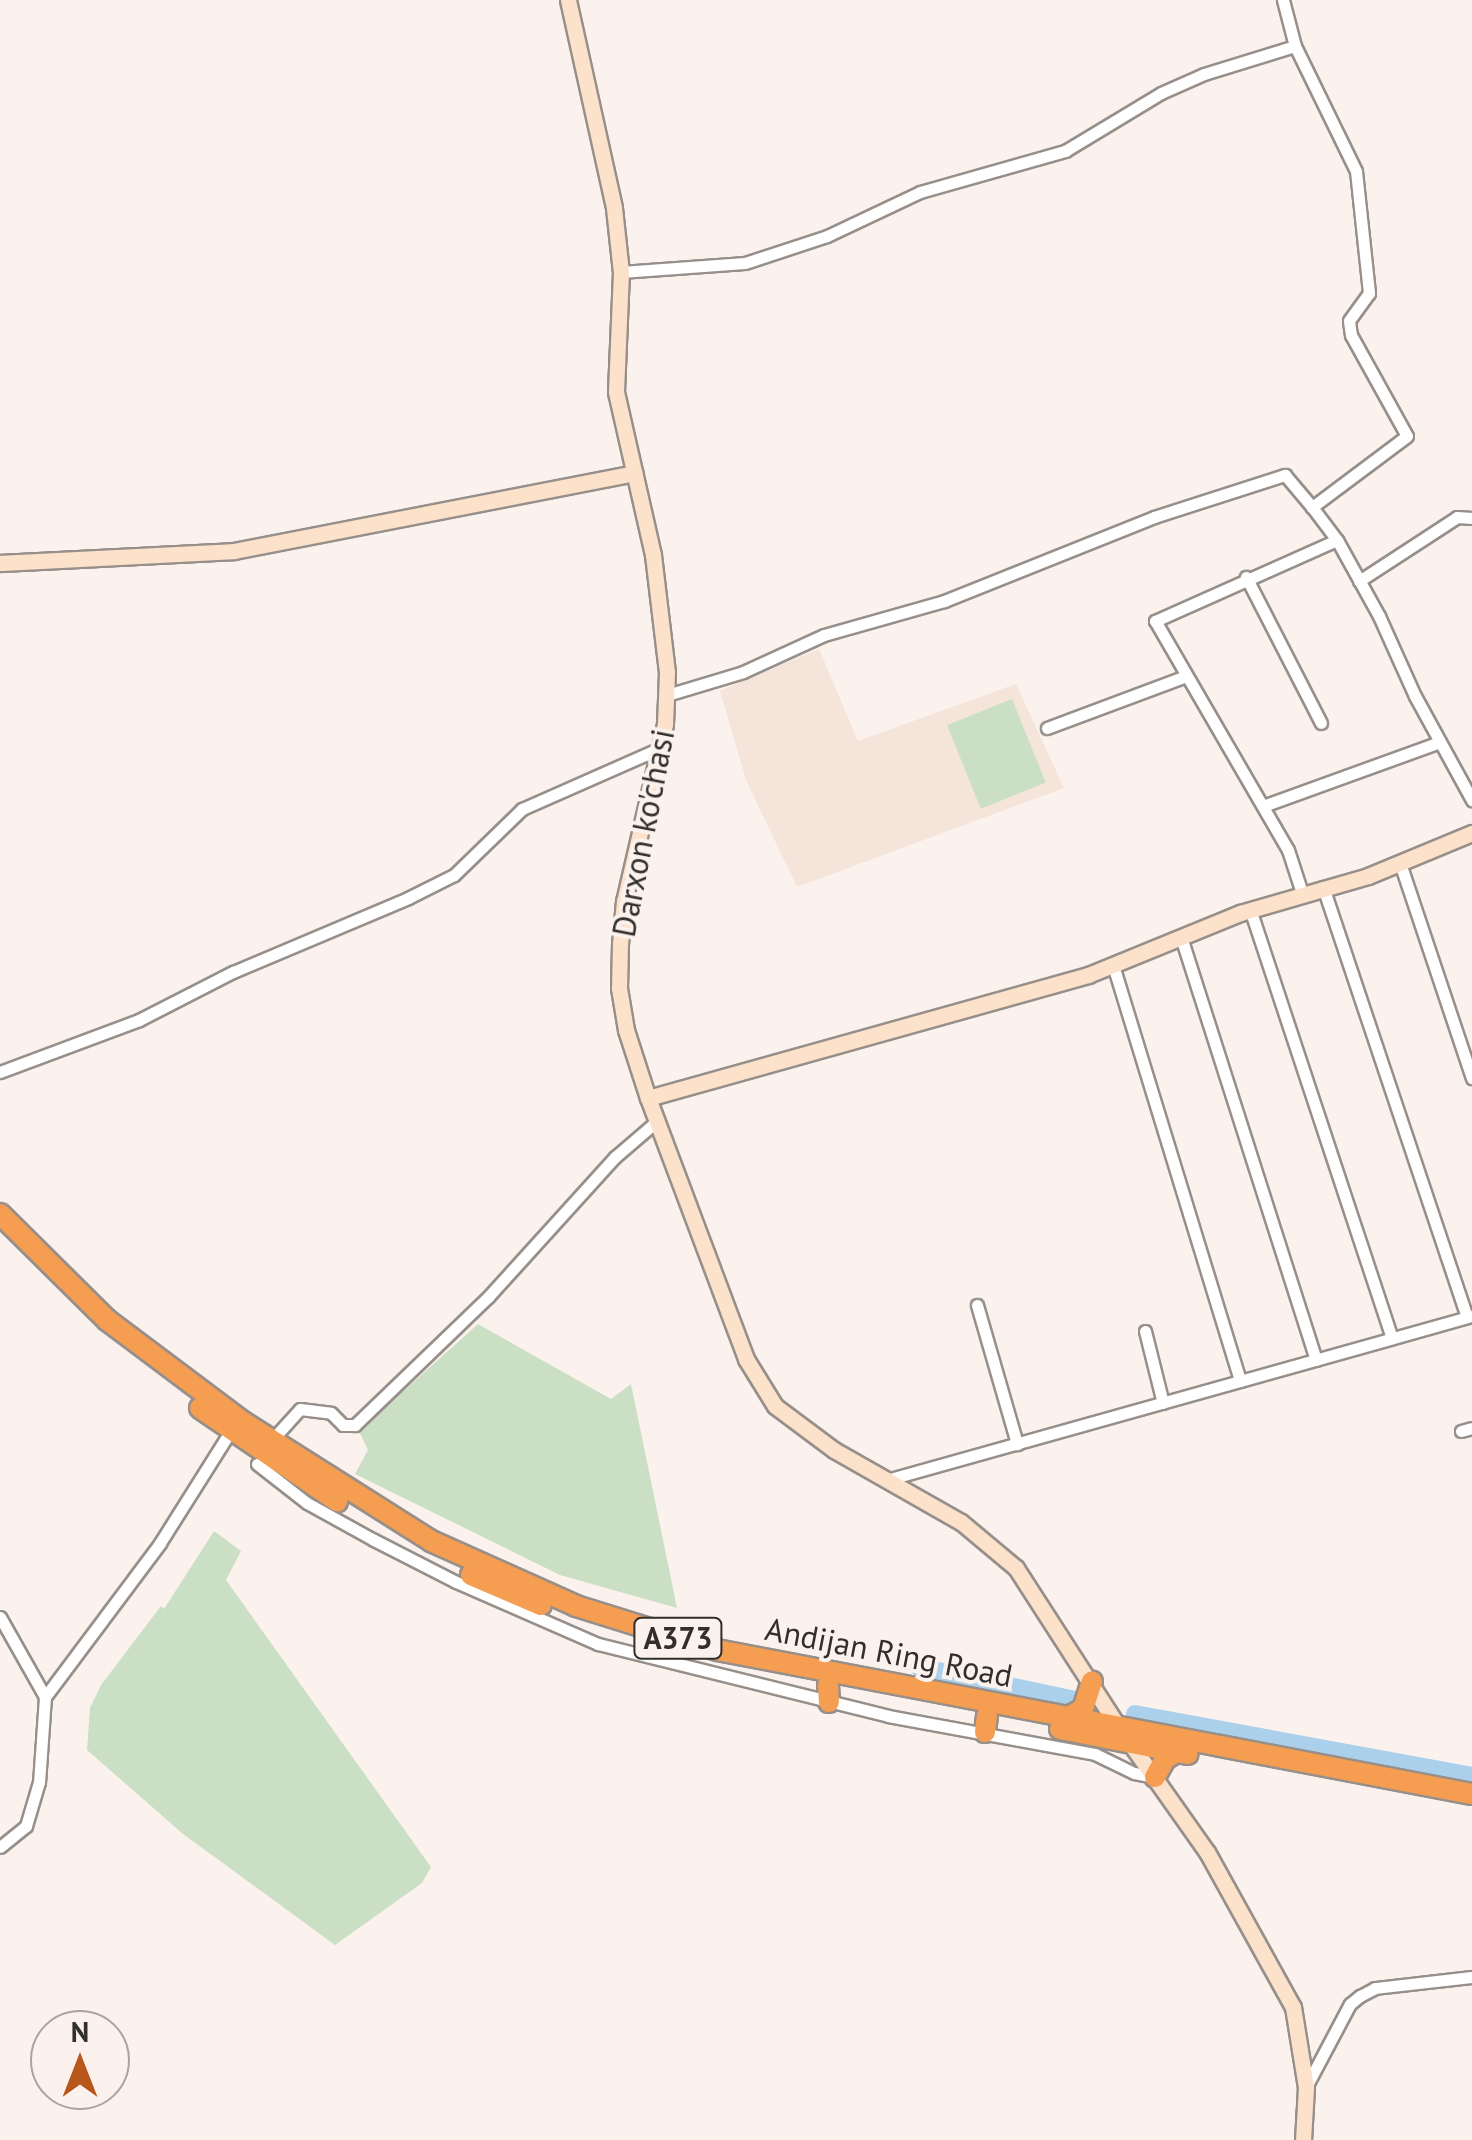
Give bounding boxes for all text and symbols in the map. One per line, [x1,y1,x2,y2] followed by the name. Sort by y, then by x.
[604,726,682,940] street label: Darxon ko'chasi
[762,1609,1016,1695] street label: Andijan Ring Road
[633,1613,723,1663] road number: A373
[30,2010,130,2110] north arrow
[71,2013,89,2050] text: N

